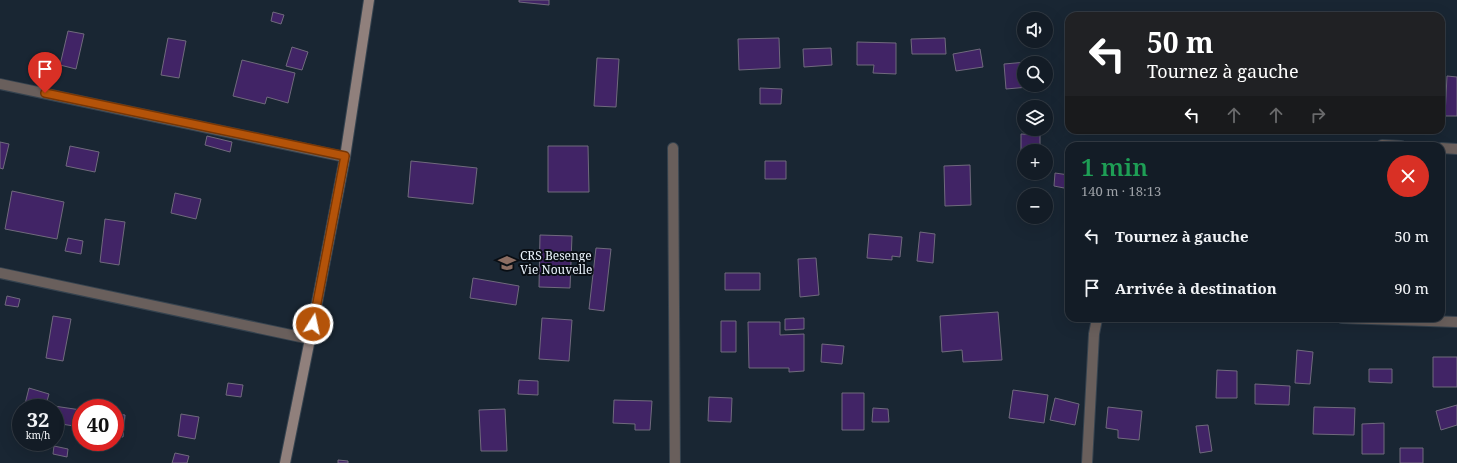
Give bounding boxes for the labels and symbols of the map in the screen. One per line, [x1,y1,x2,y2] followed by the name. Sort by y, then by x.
[28,52,62,93] pin
[520,247,592,278] place label: CRS Besenge Vie Nouvelle
[497,253,517,273] school or university icon: CRS Besenge Vie Nouvelle
[292,303,334,345] position arrow
[72,399,124,451] speed limit sign: 40

